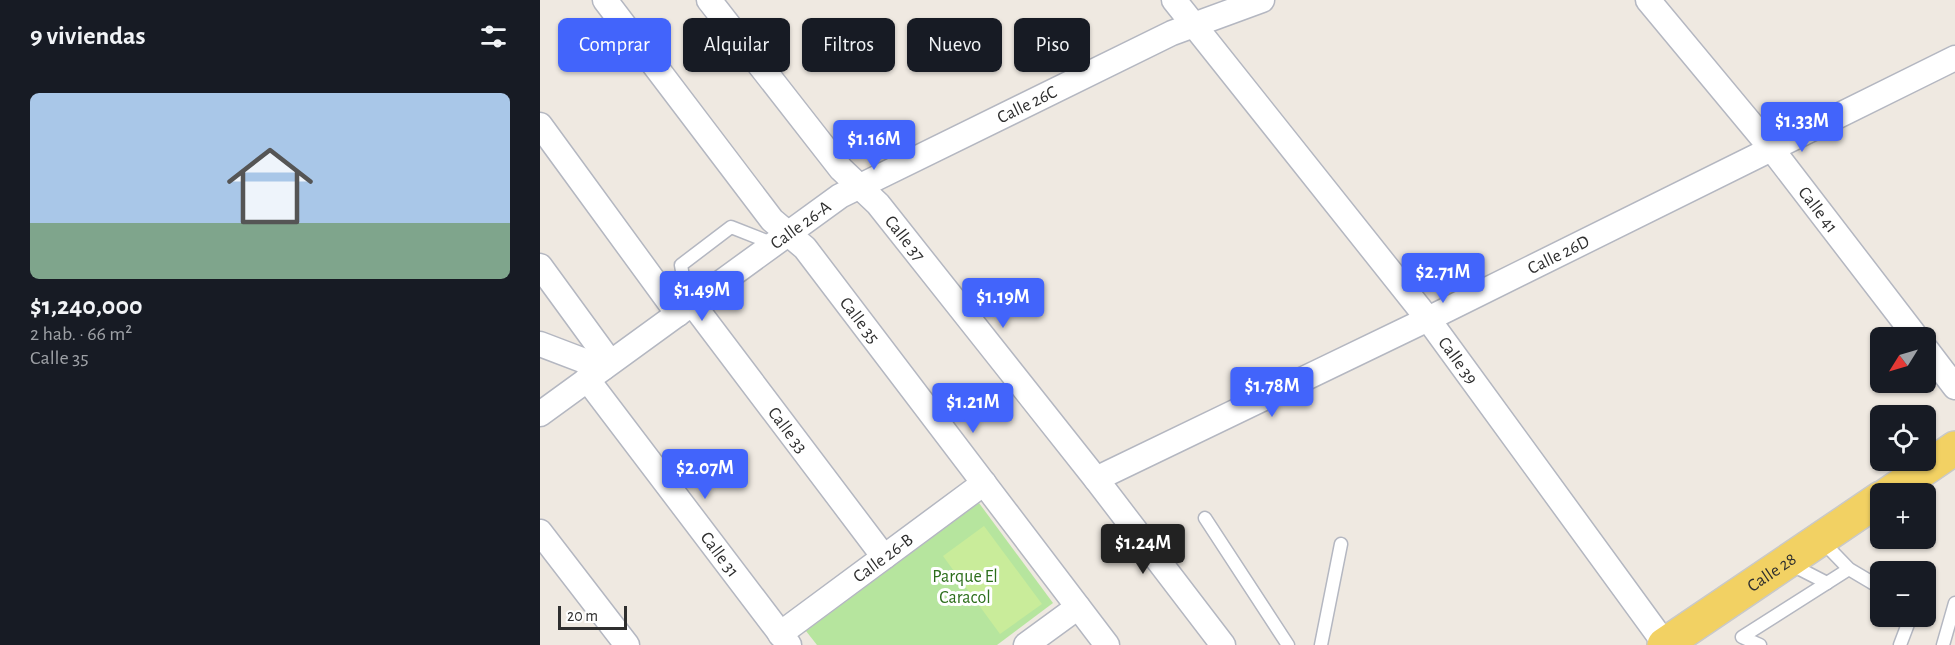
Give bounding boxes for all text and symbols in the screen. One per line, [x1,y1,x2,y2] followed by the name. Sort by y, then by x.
[558,18,671,72] chip: Comprar
[683,18,790,72] chip: Alquilar
[802,18,895,72] chip: Filtros
[907,18,1002,72] chip: Nuevo
[1014,18,1090,72] chip: Piso
[477,20,510,53] icon: filters
[30,23,145,49] text: 9 viviendas
[995,83,1060,127] street label: Calle 26C
[1753,102,1851,153] pin: $1.33M
[1775,111,1829,131] text: $1.33M
[825,120,923,171] pin: $1.16M
[847,129,901,149] text: $1.16M
[216,132,324,240] icon: home
[1794,184,1841,237] street label: Calle 41
[768,197,835,253] street label: Calle 26-A
[881,213,928,265] street label: Calle 37
[1525,233,1592,278] street label: Calle 26D
[1394,253,1492,304] pin: $2.71M
[1416,262,1470,282] text: $2.71M
[653,271,751,322] pin: $1.49M
[954,278,1052,329] pin: $1.19M
[674,280,730,300] text: $1.49M
[976,287,1030,307] text: $1.19M
[30,293,142,319] text: $1,240,000
[836,294,882,347] street label: Calle 35
[30,324,132,344] text: 2 hab. · 66 m²
[1870,327,1936,393] north arrow
[1870,327,1936,627] map controls
[1434,334,1480,388] street label: Calle 39
[30,348,89,368] text: Calle 35
[1223,367,1321,418] pin: $1.78M
[1244,376,1300,396] text: $1.78M
[924,383,1022,434] pin: $1.21M
[946,392,1000,412] text: $1.21M
[764,404,810,457] street label: Calle 33
[1870,405,1936,471] button: locate
[656,449,754,500] pin: $2.07M
[676,458,734,478] text: $2.07M
[1870,483,1936,549] button: +
[1094,524,1192,575] pin: $1.24M
[697,529,742,581] street label: Calle 31
[850,531,917,586] street label: Calle 26-B
[1115,533,1171,553] text: $1.24M
[1745,550,1800,596] street label: Calle 28
[1870,561,1936,627] button: −
[932,568,998,607] park label: Parque El Caracol
[558,603,627,630] scale bar
[567,608,598,624] text: 20 m

